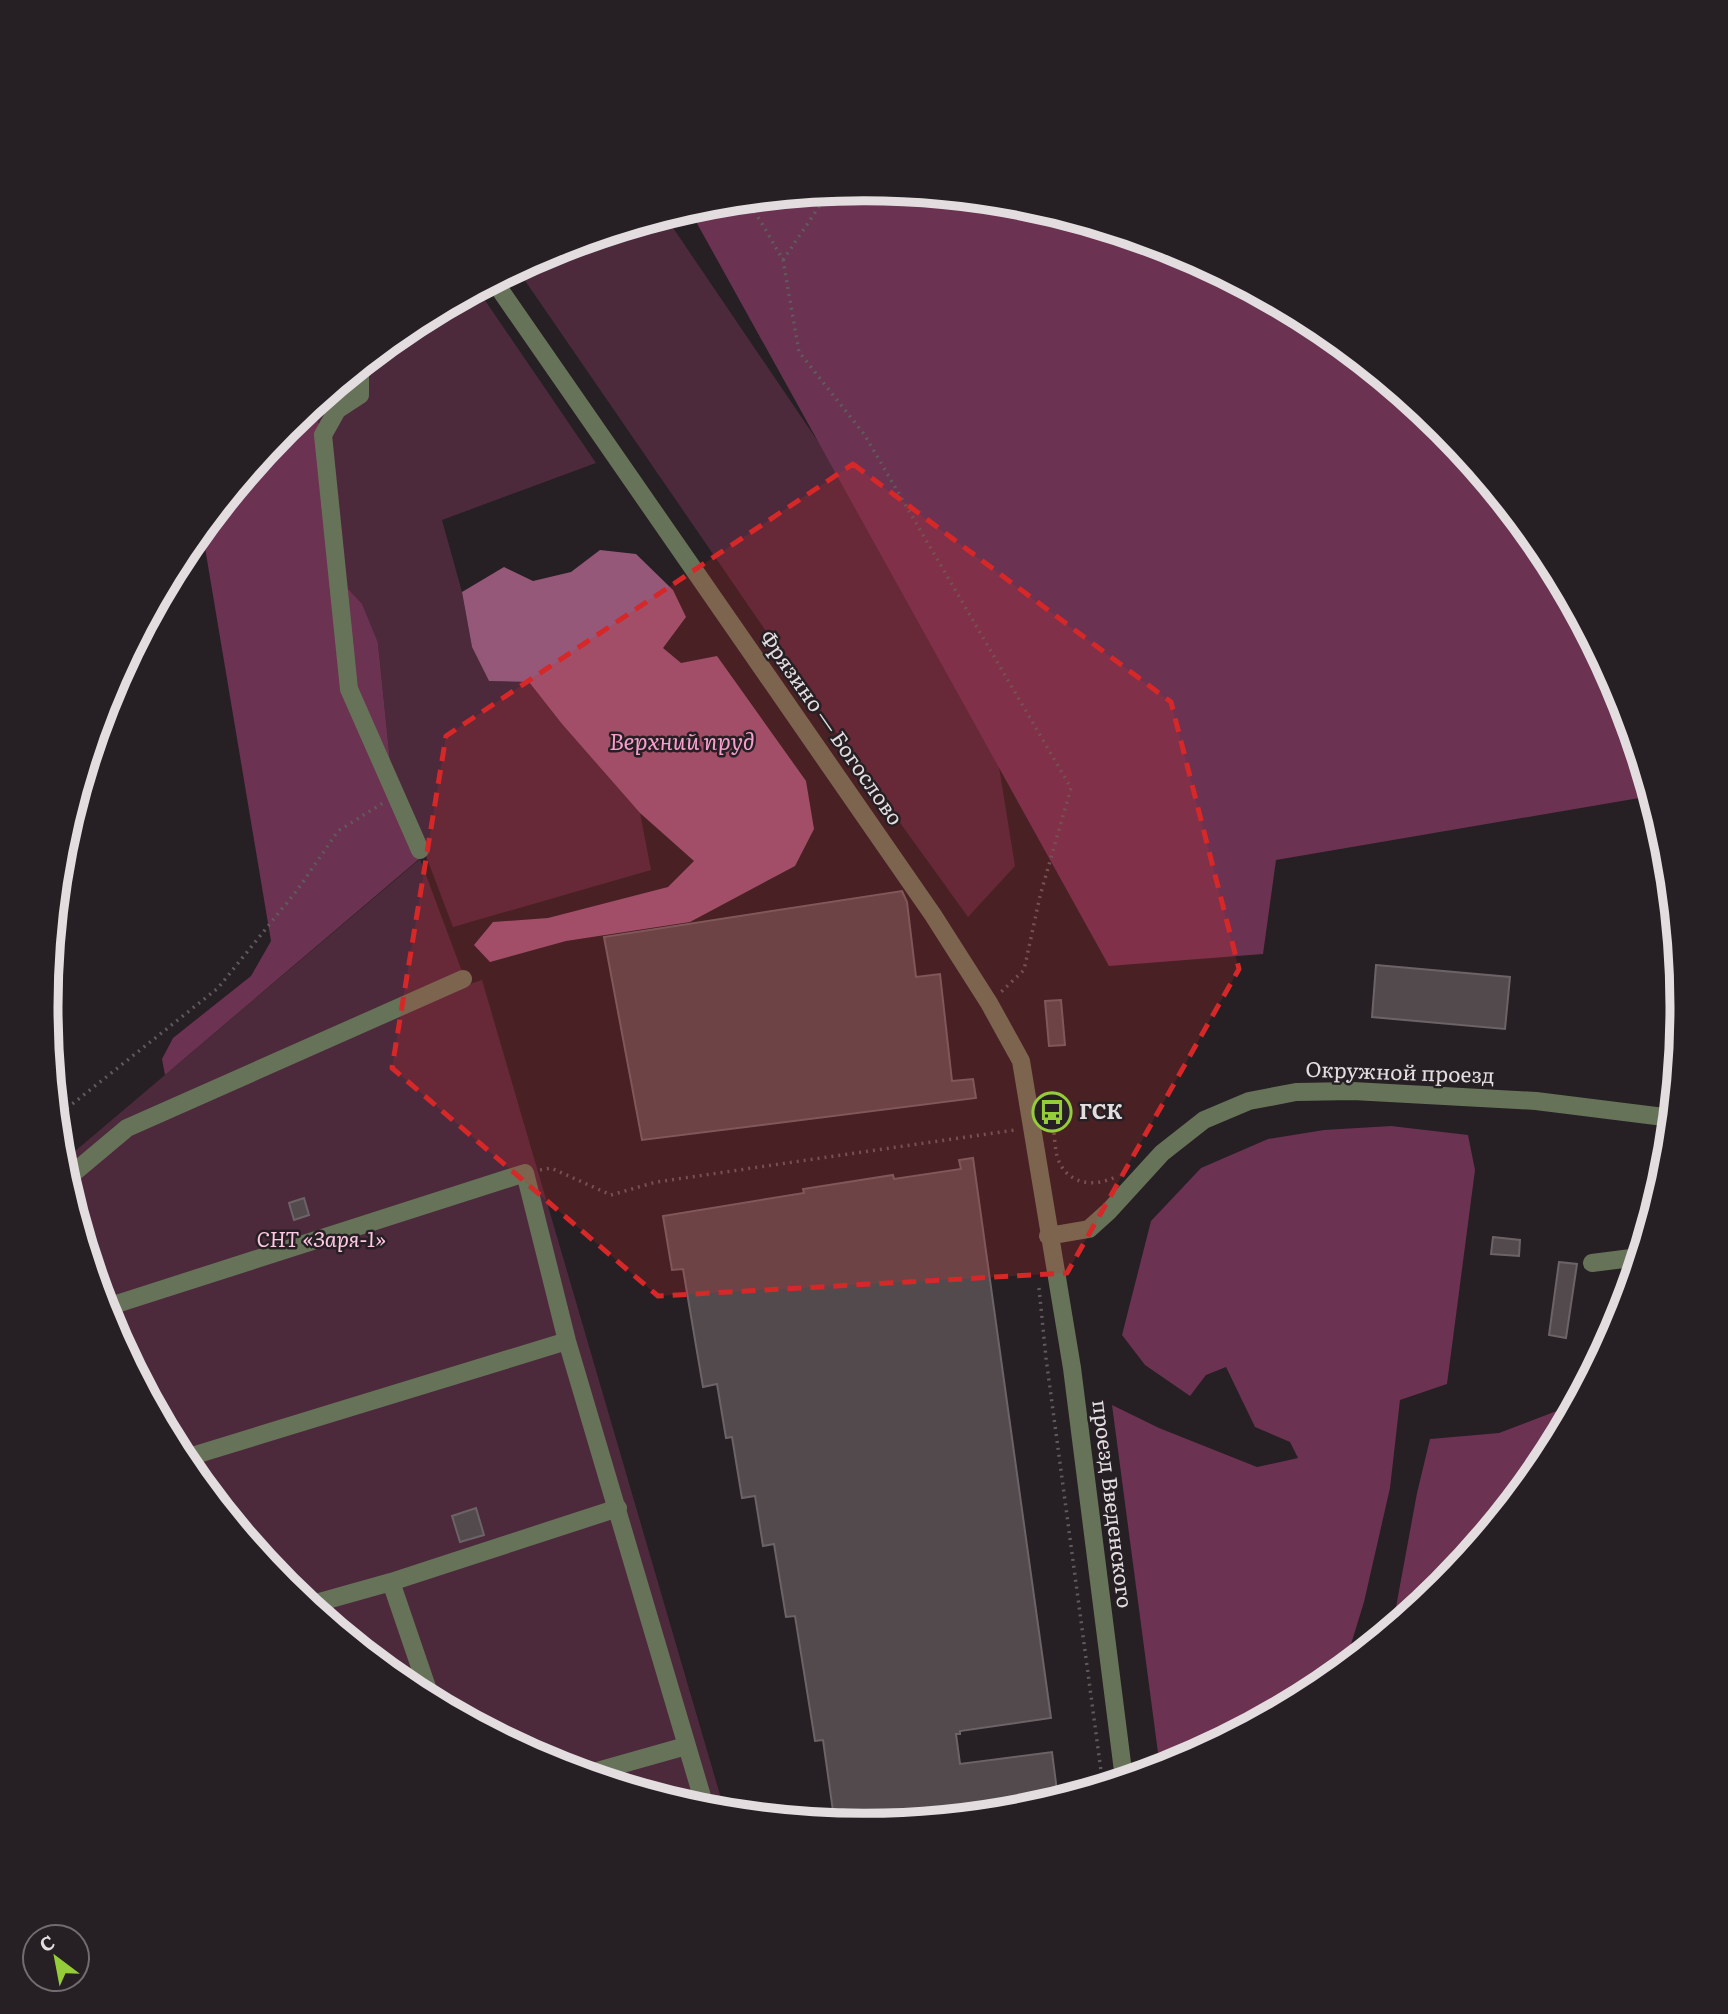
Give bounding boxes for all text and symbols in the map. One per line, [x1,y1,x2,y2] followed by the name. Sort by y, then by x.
[754,623,912,831] street label: Фрязино — Богослово
[609,723,755,757] water label: Верхний пруд
[1305,1052,1495,1089] street label: Окружной проезд
[1031,1091,1073,1133] bus stop icon: ГСК
[1079,1094,1123,1125] place label: ГСК
[257,1222,386,1253] park label: СНТ «Заря-1»
[1086,1398,1143,1610] street label: проезд Введенского
[21,1923,91,1993] north arrow
[33,1927,60,1958] text: С

